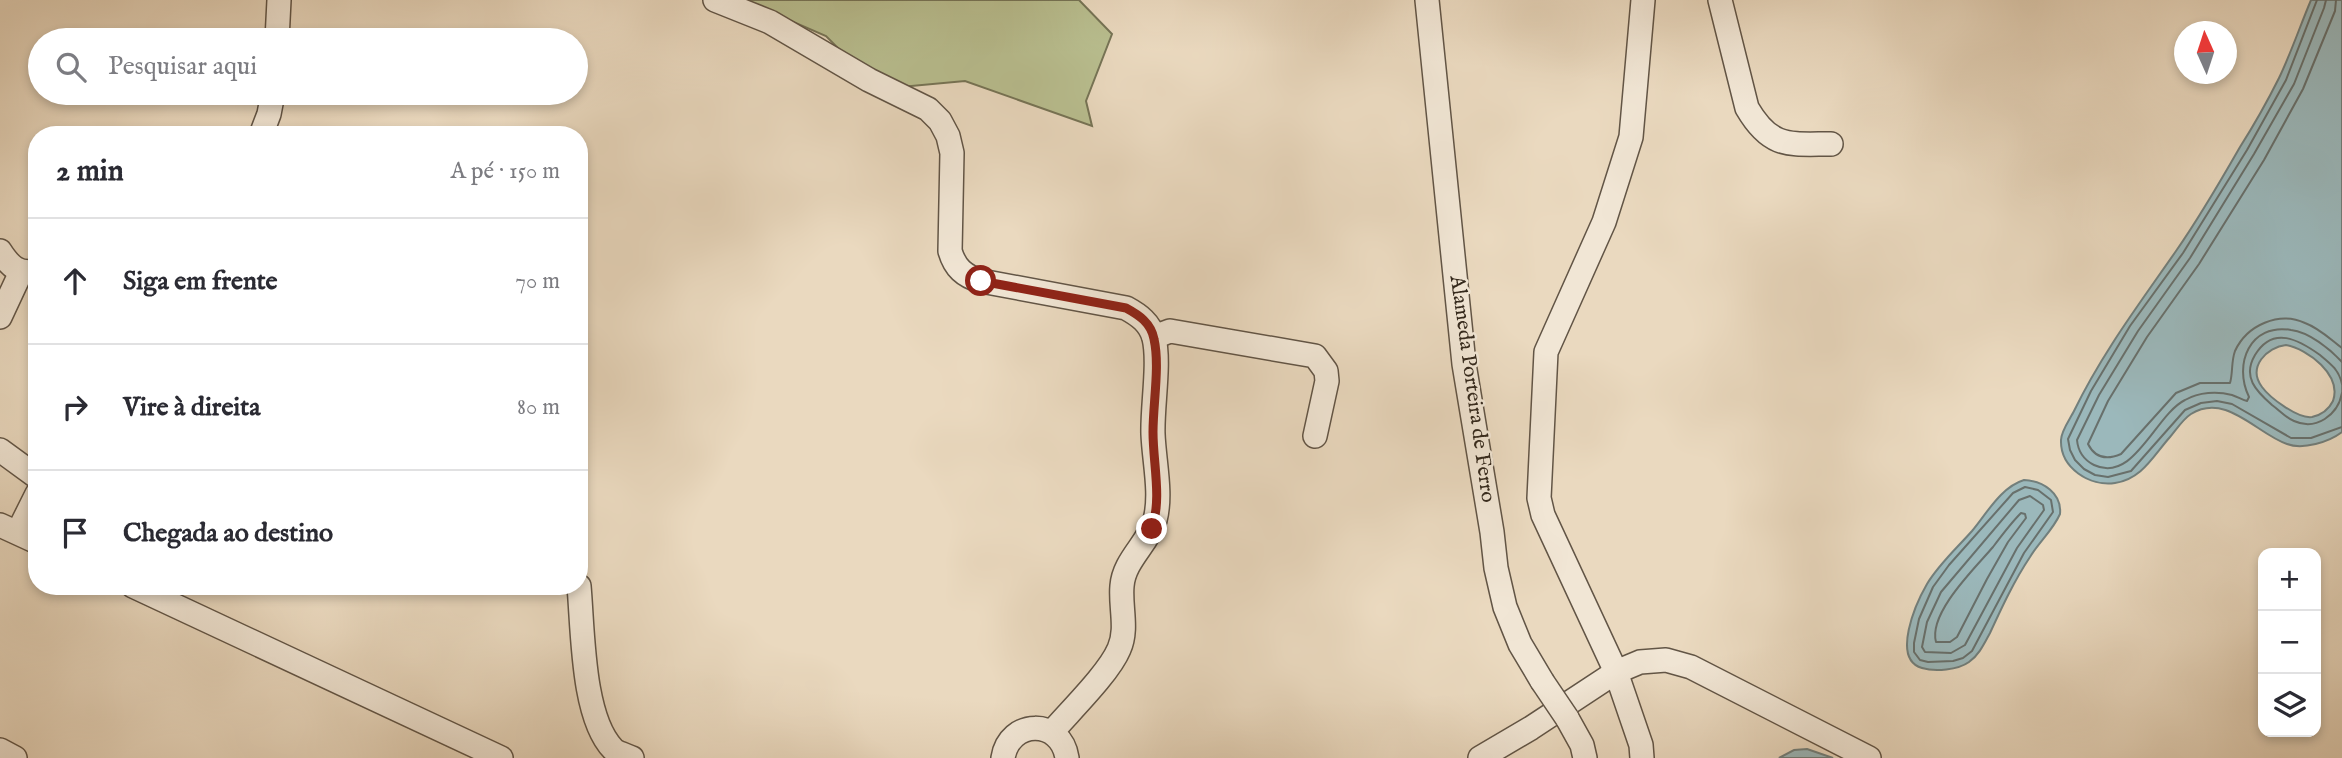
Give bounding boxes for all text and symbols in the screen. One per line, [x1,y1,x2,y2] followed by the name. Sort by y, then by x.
[2174,21,2237,84] north arrow
[28,28,588,105] search box
[52,48,90,86] icon: search
[108,50,257,83] text: Pesquisar aqui
[56,153,124,191] text: 2 min
[450,157,560,186] text: A pé · 150 m
[56,262,94,300] icon: ahead
[123,265,278,298] text: Siga em frente
[965,265,996,296] route start
[515,267,560,296] text: 70 m
[1443,273,1501,504] street label: Alameda Porteira de Ferro
[56,388,94,426] icon: right
[123,391,260,424] text: Vire à direita
[517,393,560,422] text: 80 m
[1136,513,1167,544] route end
[56,514,94,552] icon: arrive
[123,517,333,550] text: Chegada ao destino
[2258,548,2321,737] map controls
[2258,548,2321,611] button: +
[2258,611,2321,674] button: −
[2258,674,2321,737] button: layers

